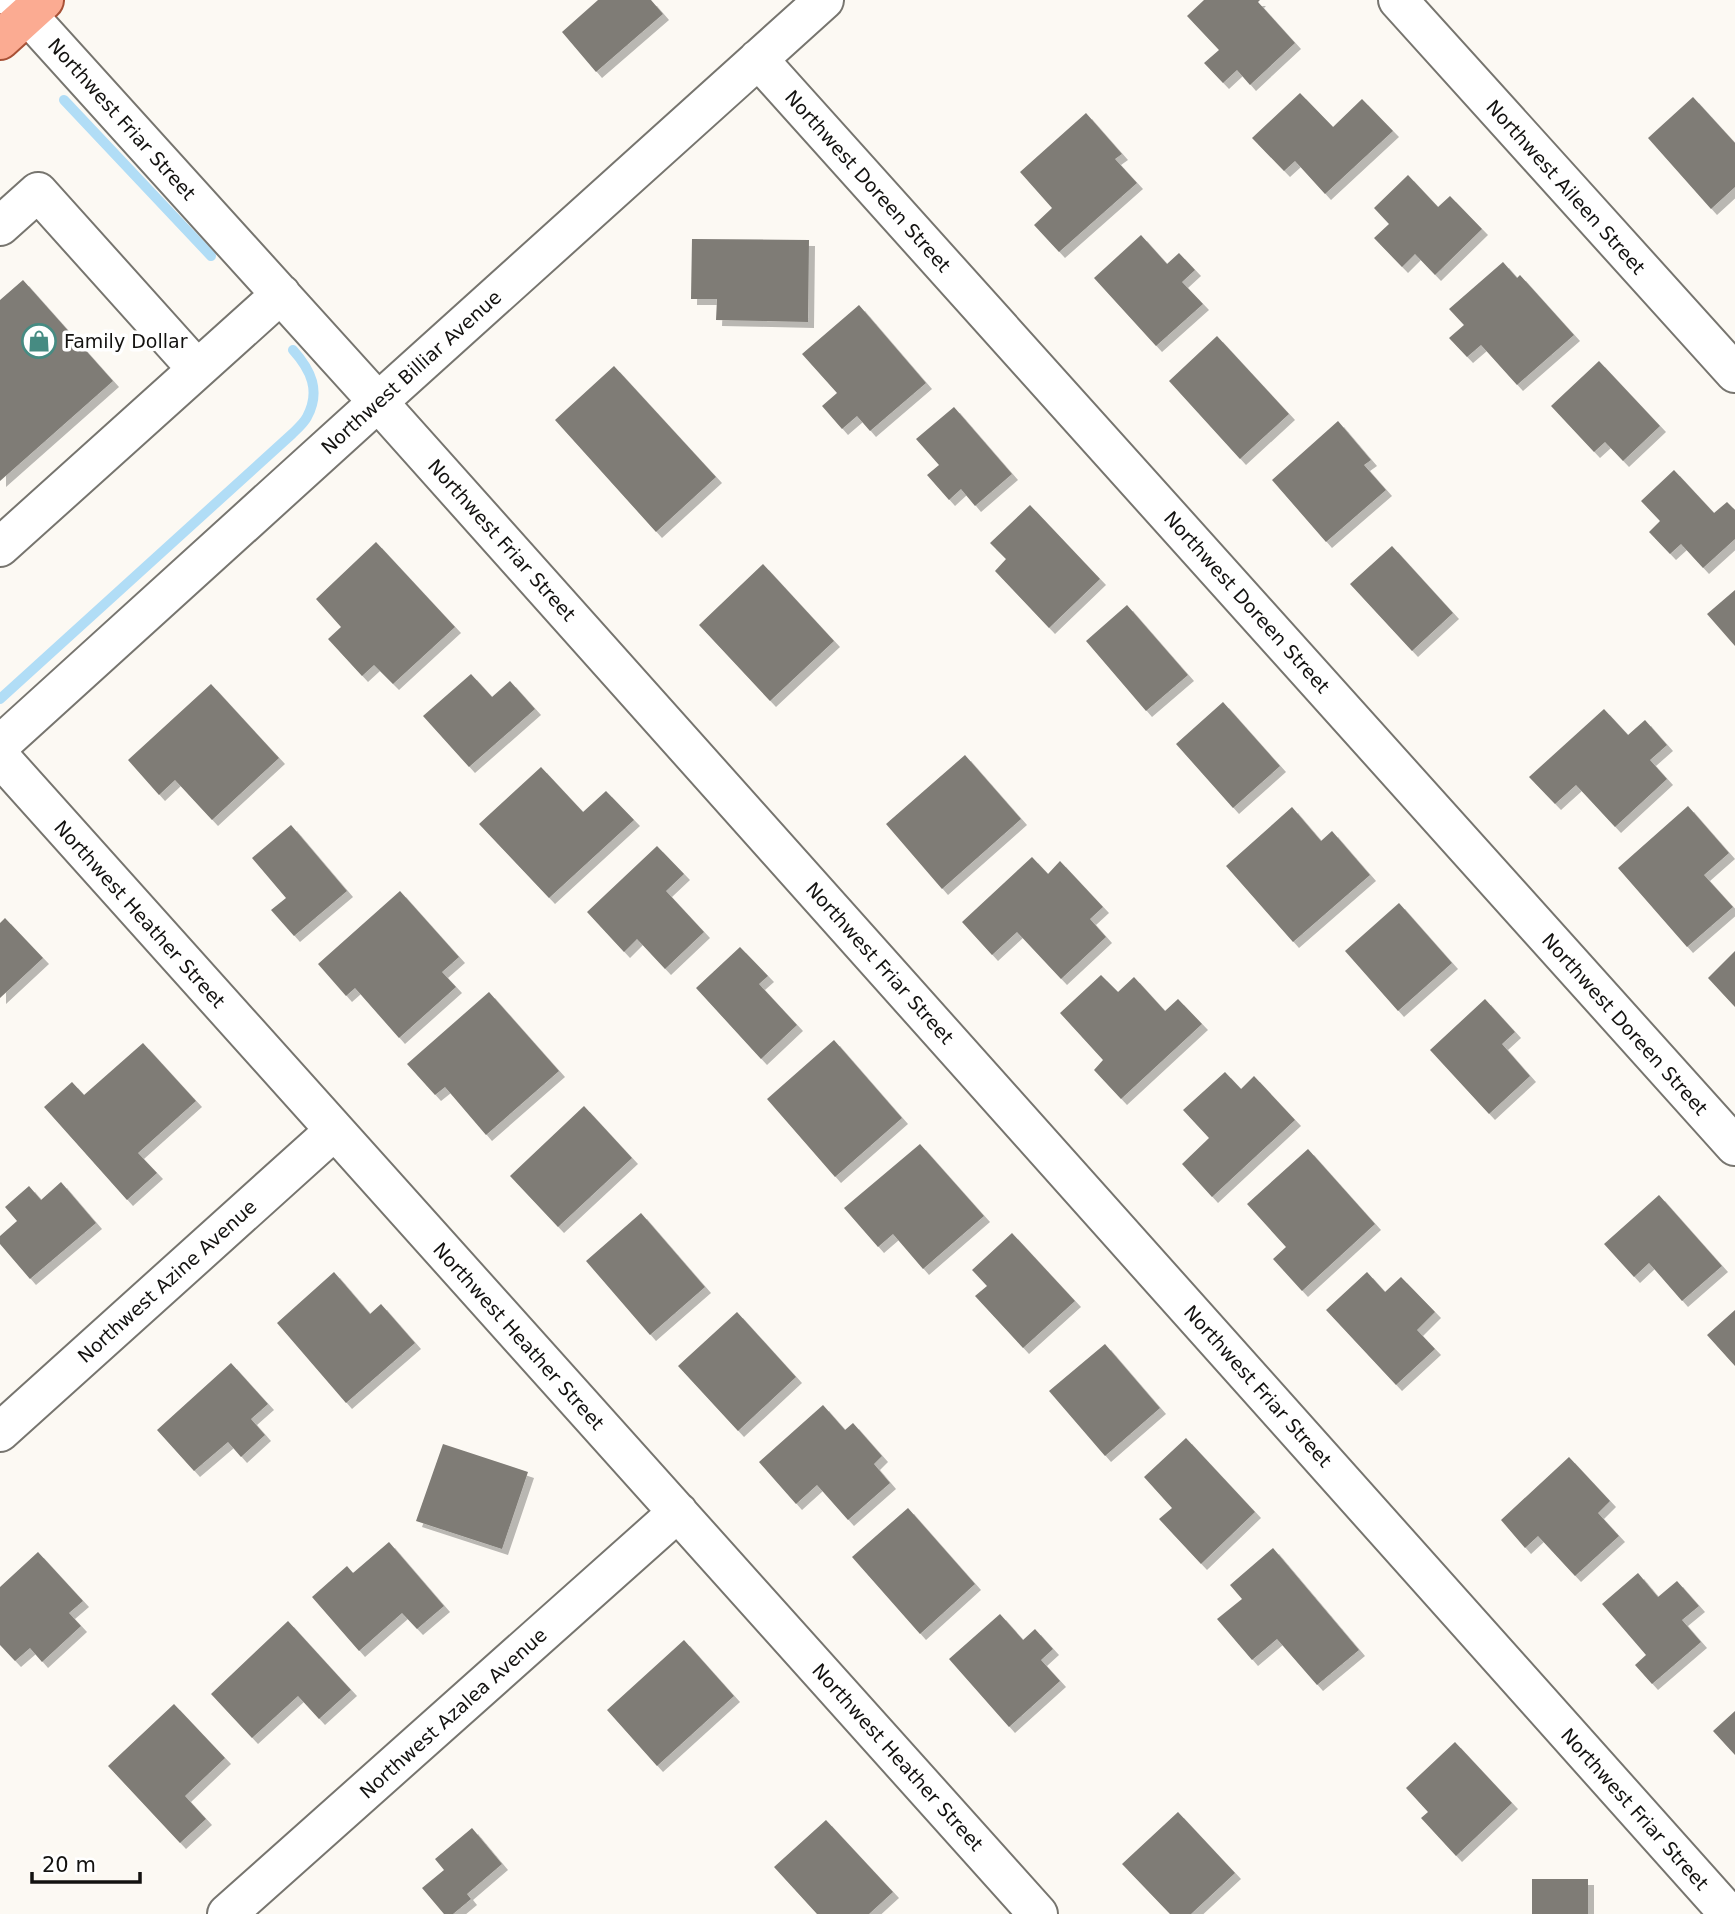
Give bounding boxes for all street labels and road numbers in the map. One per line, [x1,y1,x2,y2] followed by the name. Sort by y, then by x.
[44,34,200,204] street label: Northwest Friar Street
[781,86,955,276] street label: Northwest Doreen Street
[1482,95,1650,279] street label: Northwest Aileen Street
[317,286,505,458] street label: Northwest Billiar Avenue
[424,455,580,625] street label: Northwest Friar Street
[1160,507,1334,697] street label: Northwest Doreen Street
[50,816,230,1012] street label: Northwest Heather Street
[802,878,958,1048] street label: Northwest Friar Street
[1538,929,1712,1119] street label: Northwest Doreen Street
[73,1195,261,1367] street label: Northwest Azine Avenue
[429,1238,609,1434] street label: Northwest Heather Street
[1180,1301,1336,1471] street label: Northwest Friar Street
[355,1623,551,1803] street label: Northwest Azalea Avenue
[808,1659,988,1855] street label: Northwest Heather Street
[1557,1724,1713,1894] street label: Northwest Friar Street

